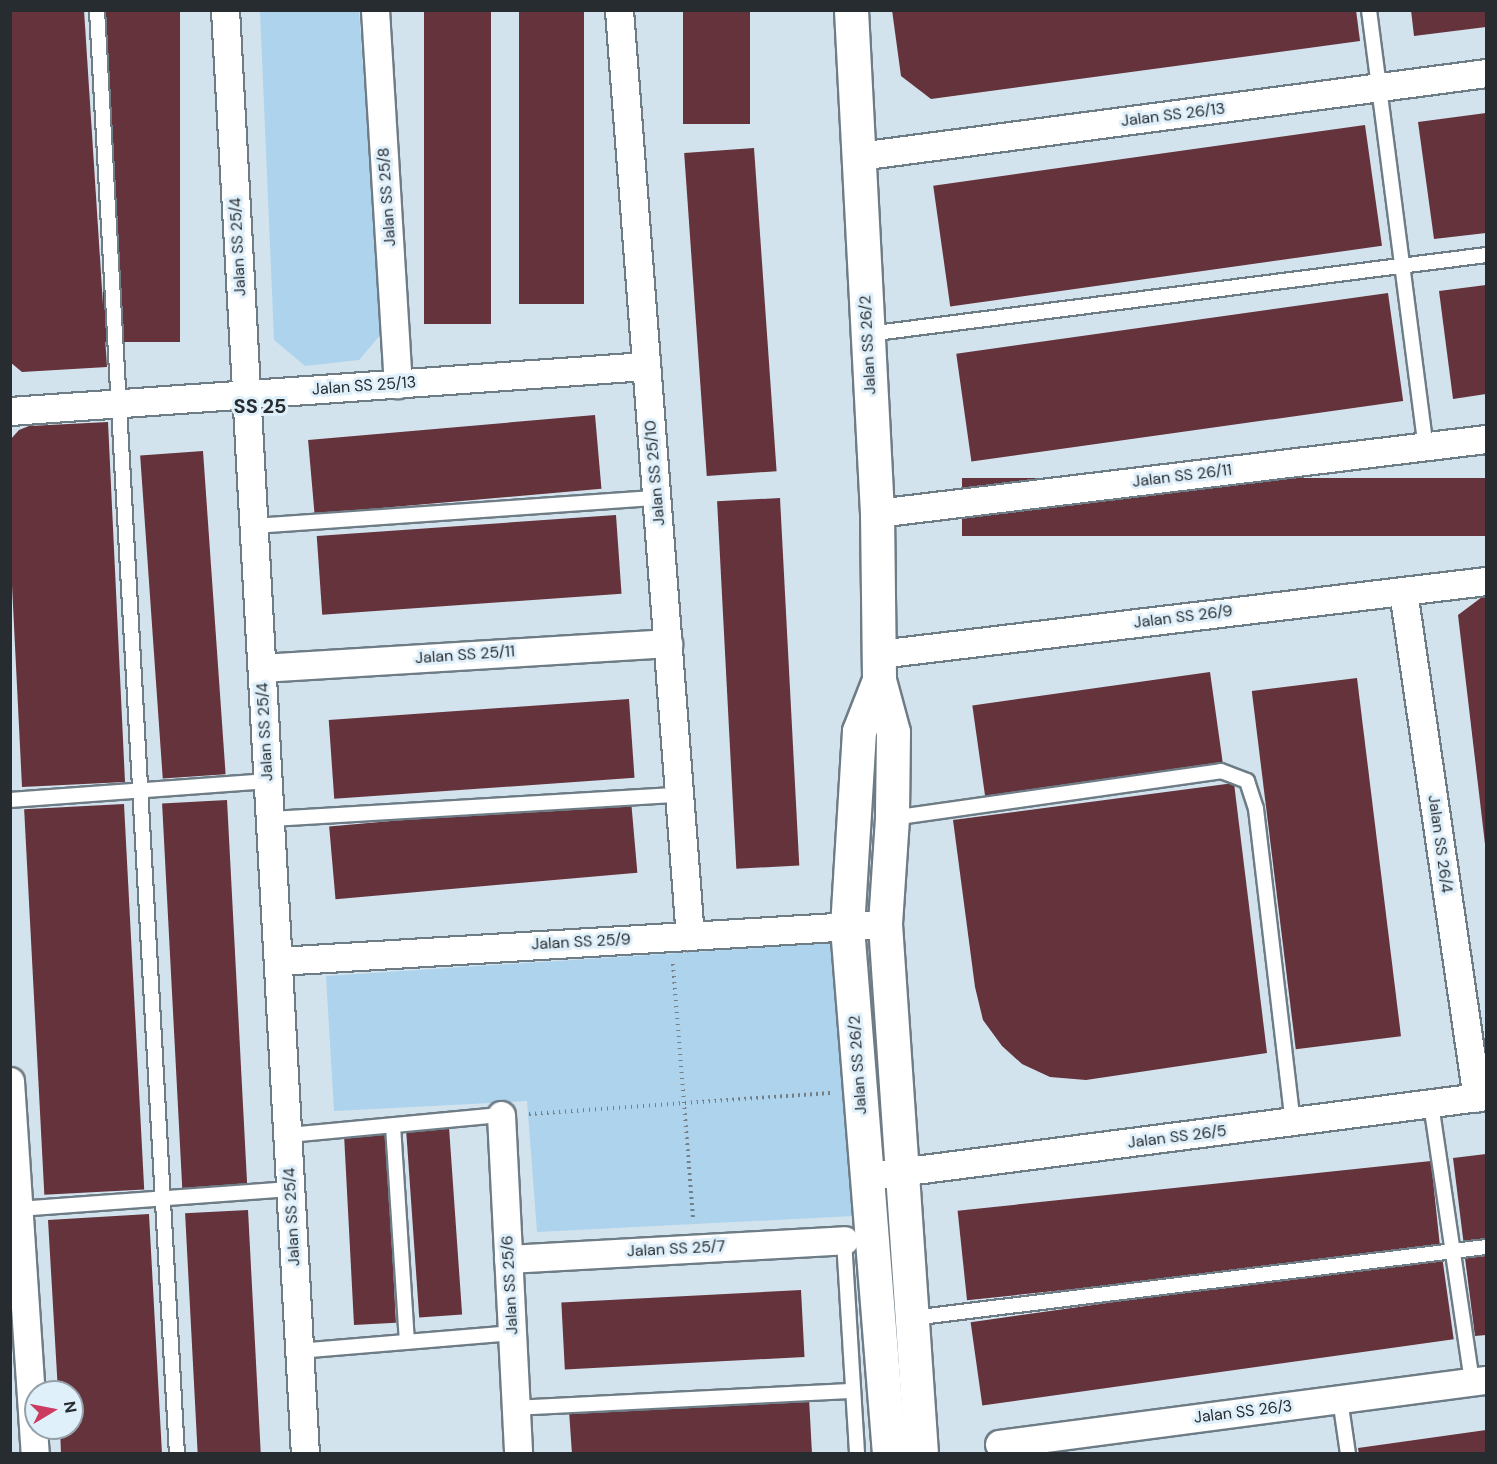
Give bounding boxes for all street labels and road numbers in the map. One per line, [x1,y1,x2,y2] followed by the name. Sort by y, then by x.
[1120,99,1226,131] street label: Jalan SS 26/13
[374,147,400,247] street label: Jalan SS 25/8
[226,197,250,297] street label: Jalan SS 25/4
[856,295,880,395] street label: Jalan SS 26/2
[311,373,417,399] street label: Jalan SS 25/13
[641,419,669,527] street label: Jalan SS 25/10
[1131,460,1233,492] street label: Jalan SS 26/11
[1132,601,1234,633] street label: Jalan SS 26/9
[414,642,516,668] street label: Jalan SS 25/11
[253,682,277,782] street label: Jalan SS 25/4
[1424,794,1456,894] street label: Jalan SS 26/4
[531,930,631,954] street label: Jalan SS 25/9
[845,1015,871,1115] street label: Jalan SS 26/2
[1126,1121,1228,1153] street label: Jalan SS 26/5
[280,1167,304,1267] street label: Jalan SS 25/4
[498,1235,522,1335] street label: Jalan SS 25/6
[626,1237,726,1261] street label: Jalan SS 25/7
[1193,1396,1293,1428] street label: Jalan SS 26/3

